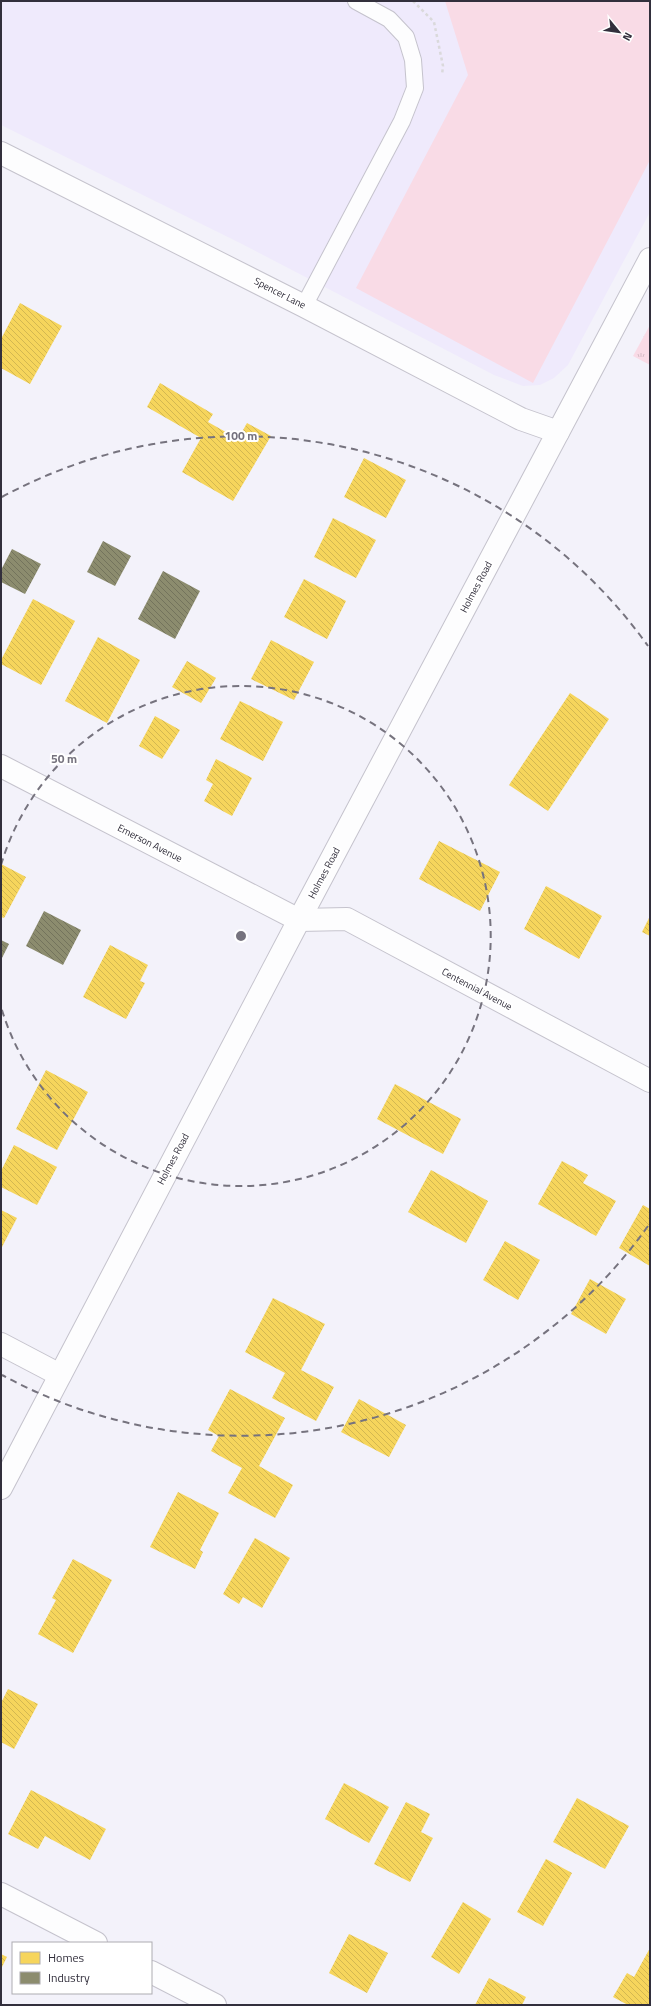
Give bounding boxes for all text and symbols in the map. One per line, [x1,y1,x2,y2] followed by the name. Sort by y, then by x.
[599,12,639,52] north arrow
[619,30,637,44] text: N
[251,274,309,312] street label: Spencer Lane
[225,426,257,445] text: 100 m
[456,559,496,615] street label: Holmes Road
[51,749,77,768] text: 50 m
[115,820,185,866] street label: Emerson Avenue
[304,845,344,901] street label: Holmes Road
[234,929,248,943] centre of rings
[439,964,515,1014] street label: Centennial Avenue
[153,1131,193,1187] street label: Holmes Road
[12,1942,152,1994] legend
[48,1948,84,1967] text: Homes
[48,1968,90,1987] text: Industry

